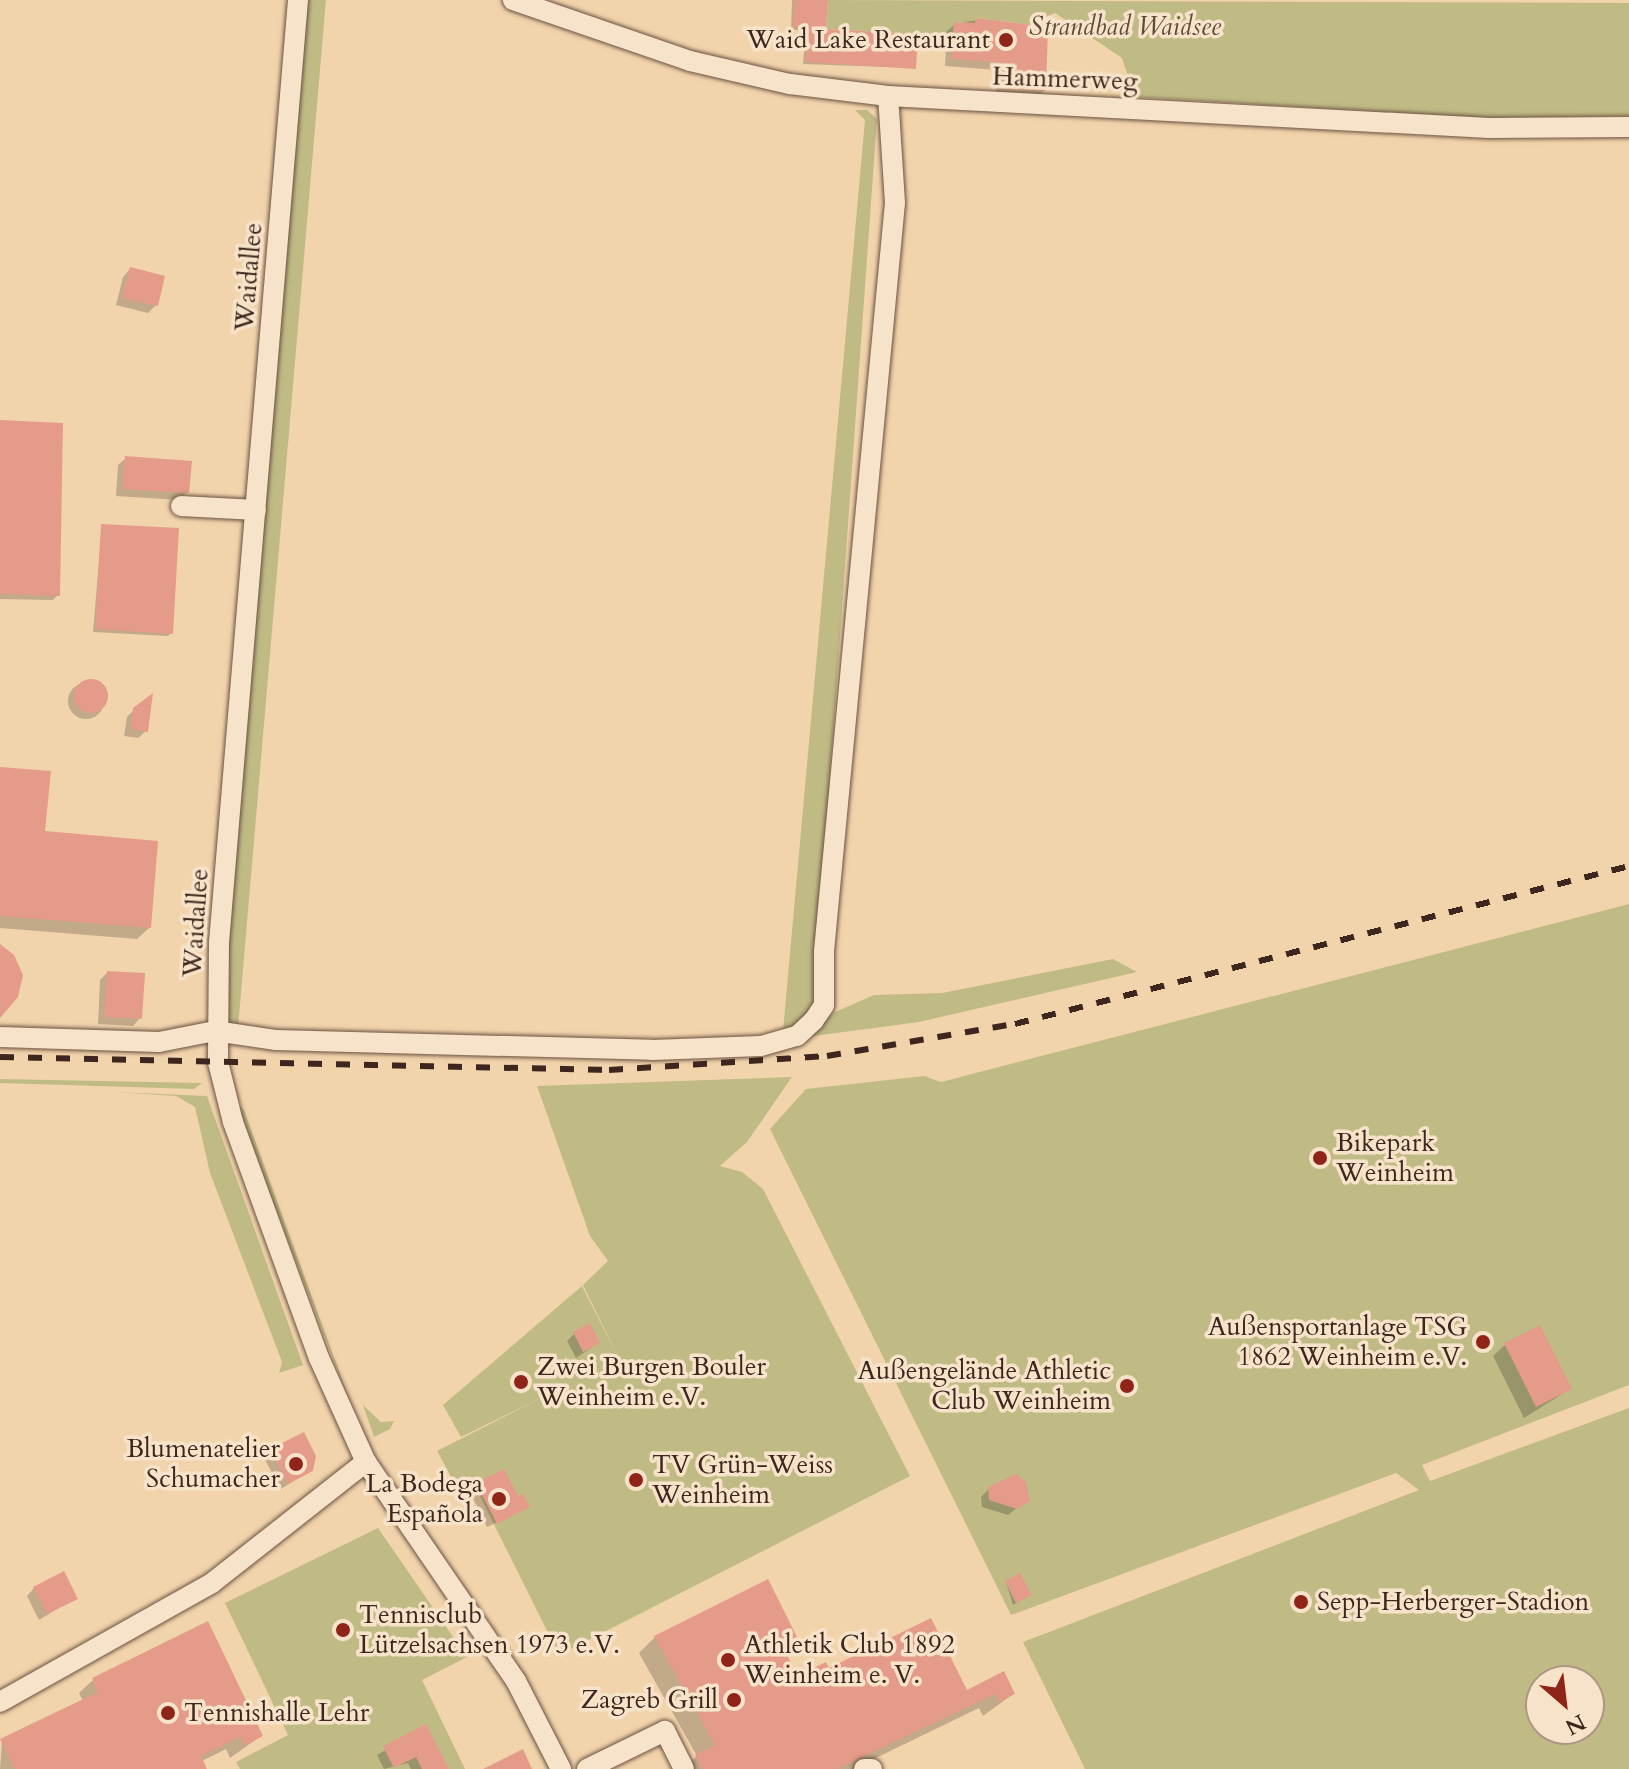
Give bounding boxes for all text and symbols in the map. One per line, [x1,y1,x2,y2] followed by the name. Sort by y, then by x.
[1029,11,1221,43] park label: Strandbad Waidsee
[746,24,990,56] place label: Waid Lake Restaurant
[997,31,1015,49] marker: Waid Lake Restaurant
[992,61,1138,97] street label: Hammerweg
[229,221,269,333] street label: Waidallee
[177,867,215,979] street label: Waidallee
[1336,1127,1454,1188] place label: Bikepark Weinheim
[1311,1149,1329,1167] marker: Bikepark Weinheim
[1208,1311,1467,1372] place label: Außensportanlage TSG 1862 Weinheim e.V.
[1474,1333,1492,1351] marker: Außensportanlage TSG 1862 Weinheim e.V.
[537,1351,766,1412] place label: Zwei Burgen Bouler Weinheim e.V.
[858,1355,1111,1416] place label: Außengelände Athletic Club Weinheim
[512,1373,530,1391] marker: Zwei Burgen Bouler Weinheim e.V.
[1118,1377,1136,1395] marker: Außengelände Athletic Club Weinheim
[126,1433,280,1494] place label: Blumenatelier Schumacher
[652,1449,833,1510] place label: TV Grün-Weiss Weinheim
[287,1455,305,1473] marker: Blumenatelier Schumacher
[366,1468,483,1530] place label: La Bodega Española
[627,1471,645,1489] marker: TV Grün-Weiss Weinheim
[490,1490,508,1508] marker: La Bodega Española
[1317,1586,1589,1618] place label: Sepp-Herberger-Stadion
[1292,1593,1310,1611] marker: Sepp-Herberger-Stadion
[359,1599,620,1660] place label: Tennisclub Lützelsachsen 1973 e.V.
[334,1621,352,1639] marker: Tennisclub Lützelsachsen 1973 e.V.
[744,1629,955,1690] place label: Athletik Club 1892 Weinheim e. V.
[719,1651,737,1669] marker: Athletik Club 1892 Weinheim e. V.
[1525,1665,1605,1745] north arrow
[581,1684,718,1716] place label: Zagreb Grill
[725,1691,743,1709] marker: Zagreb Grill
[184,1697,369,1729] place label: Tennishalle Lehr
[159,1704,177,1722] marker: Tennishalle Lehr
[1560,1707,1591,1742] text: N

